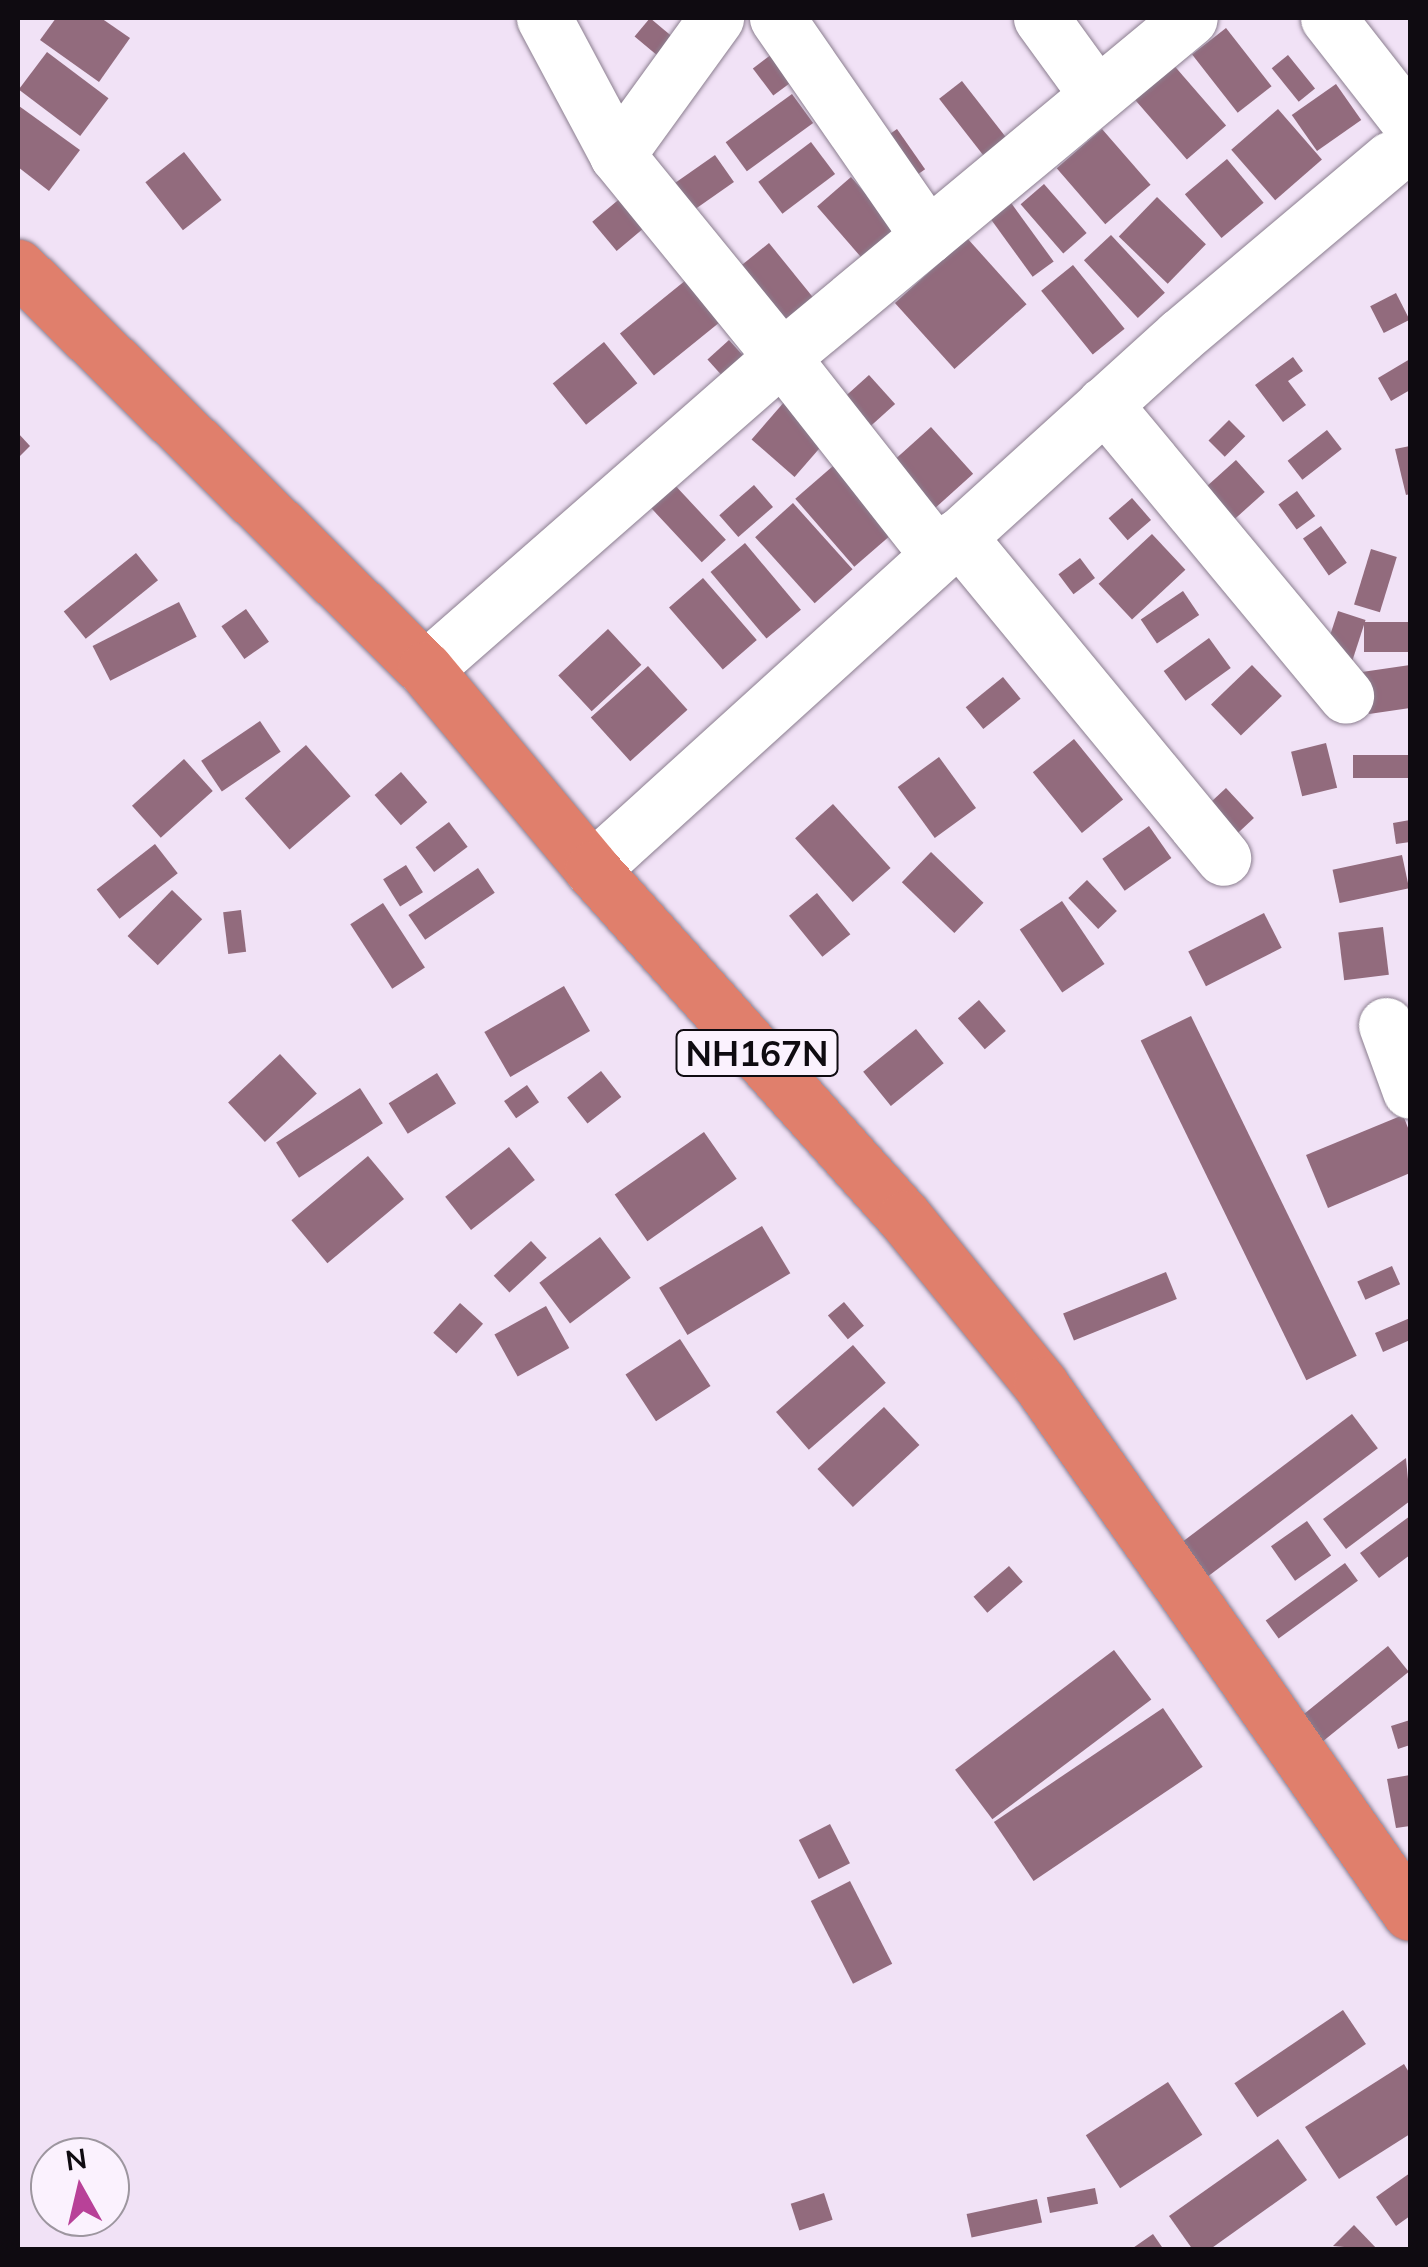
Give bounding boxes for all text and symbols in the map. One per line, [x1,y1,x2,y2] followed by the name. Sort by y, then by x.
[674,1023,840,1083] road number: NH167N
[30,2137,130,2237] north arrow
[63,2140,89,2178] text: N

